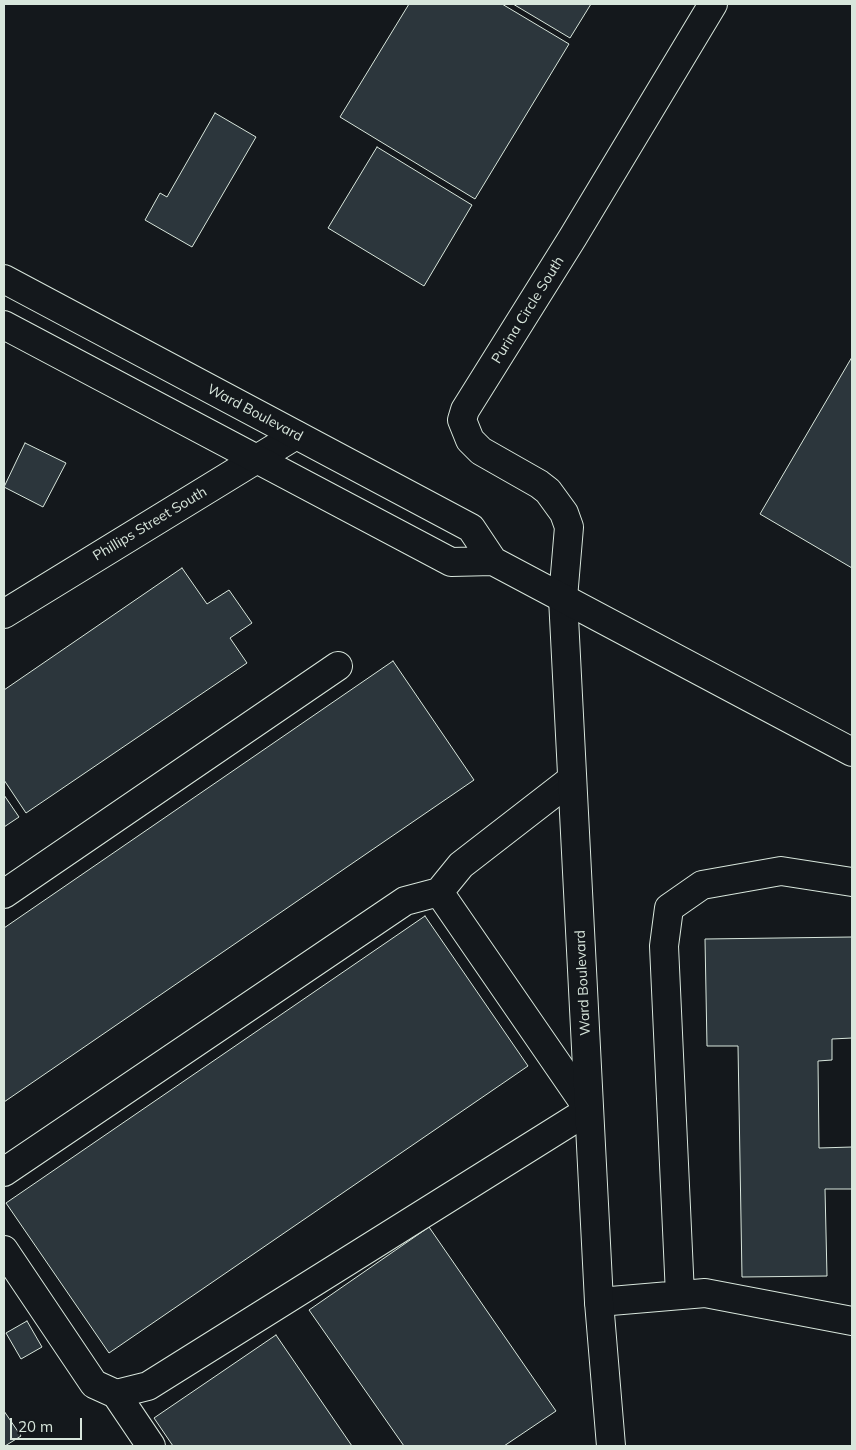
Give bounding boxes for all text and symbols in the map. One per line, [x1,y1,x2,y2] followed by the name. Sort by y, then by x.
[488,253,568,367] street label: Purina Circle South
[204,381,306,445] street label: Ward Boulevard
[90,483,210,565] street label: Phillips Street South
[572,930,594,1036] street label: Ward Boulevard
[12,1408,85,1440] scale bar
[18,1417,53,1436] text: 20 m

